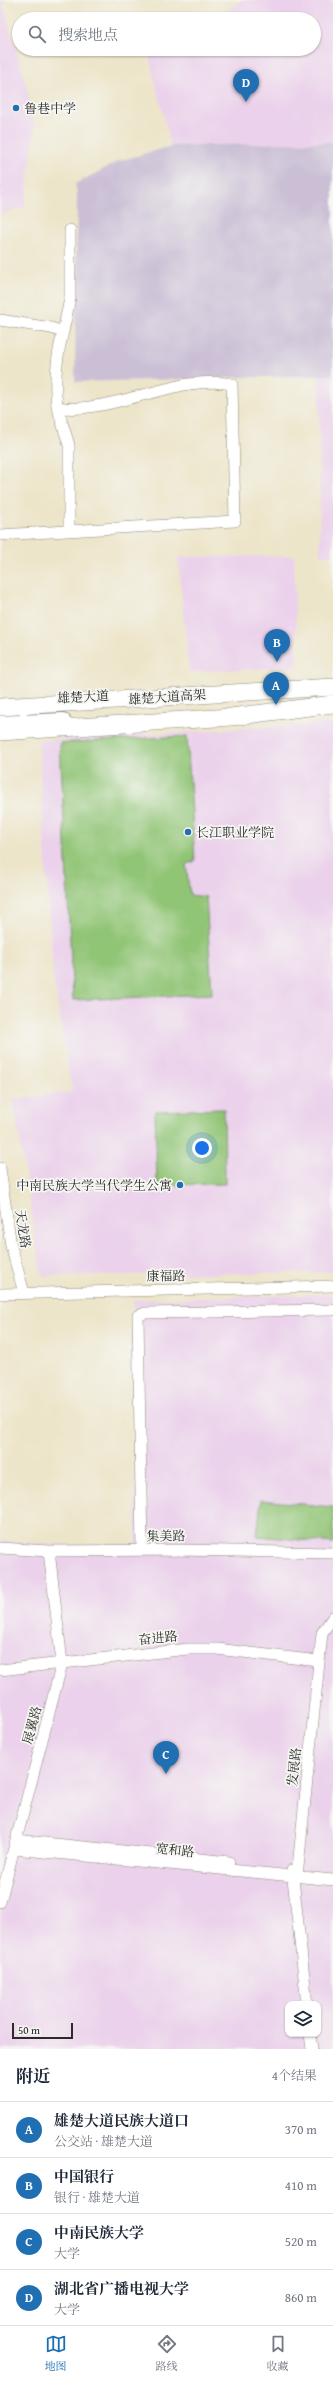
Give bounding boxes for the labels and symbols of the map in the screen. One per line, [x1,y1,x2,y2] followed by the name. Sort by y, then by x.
[233,69,259,102] pin: D
[24,99,76,118] place label: 鲁巷中学
[11,103,21,113] marker: 鲁巷中学
[264,629,290,662] pin: B
[263,672,289,705] pin: A
[127,685,207,709] street label: 雄楚大道高架
[57,686,109,708] street label: 雄楚大道
[196,823,274,842] place label: 长江职业学院
[183,827,193,837] marker: 长江职业学院
[192,1138,212,1158] your location
[16,1176,172,1195] place label: 中南民族大学当代学生公寓
[175,1180,185,1190] marker: 中南民族大学当代学生公寓
[11,1208,35,1250] street label: 天龙路
[146,1266,186,1286] street label: 康福路
[146,1526,186,1546] street label: 集美路
[138,1627,178,1649] street label: 奋进路
[18,1704,46,1746] street label: 展翼路
[153,1741,179,1774] pin: C
[283,1747,305,1787] street label: 发展路
[155,1839,195,1861] street label: 宽和路
[12,2021,73,2040] scale bar

